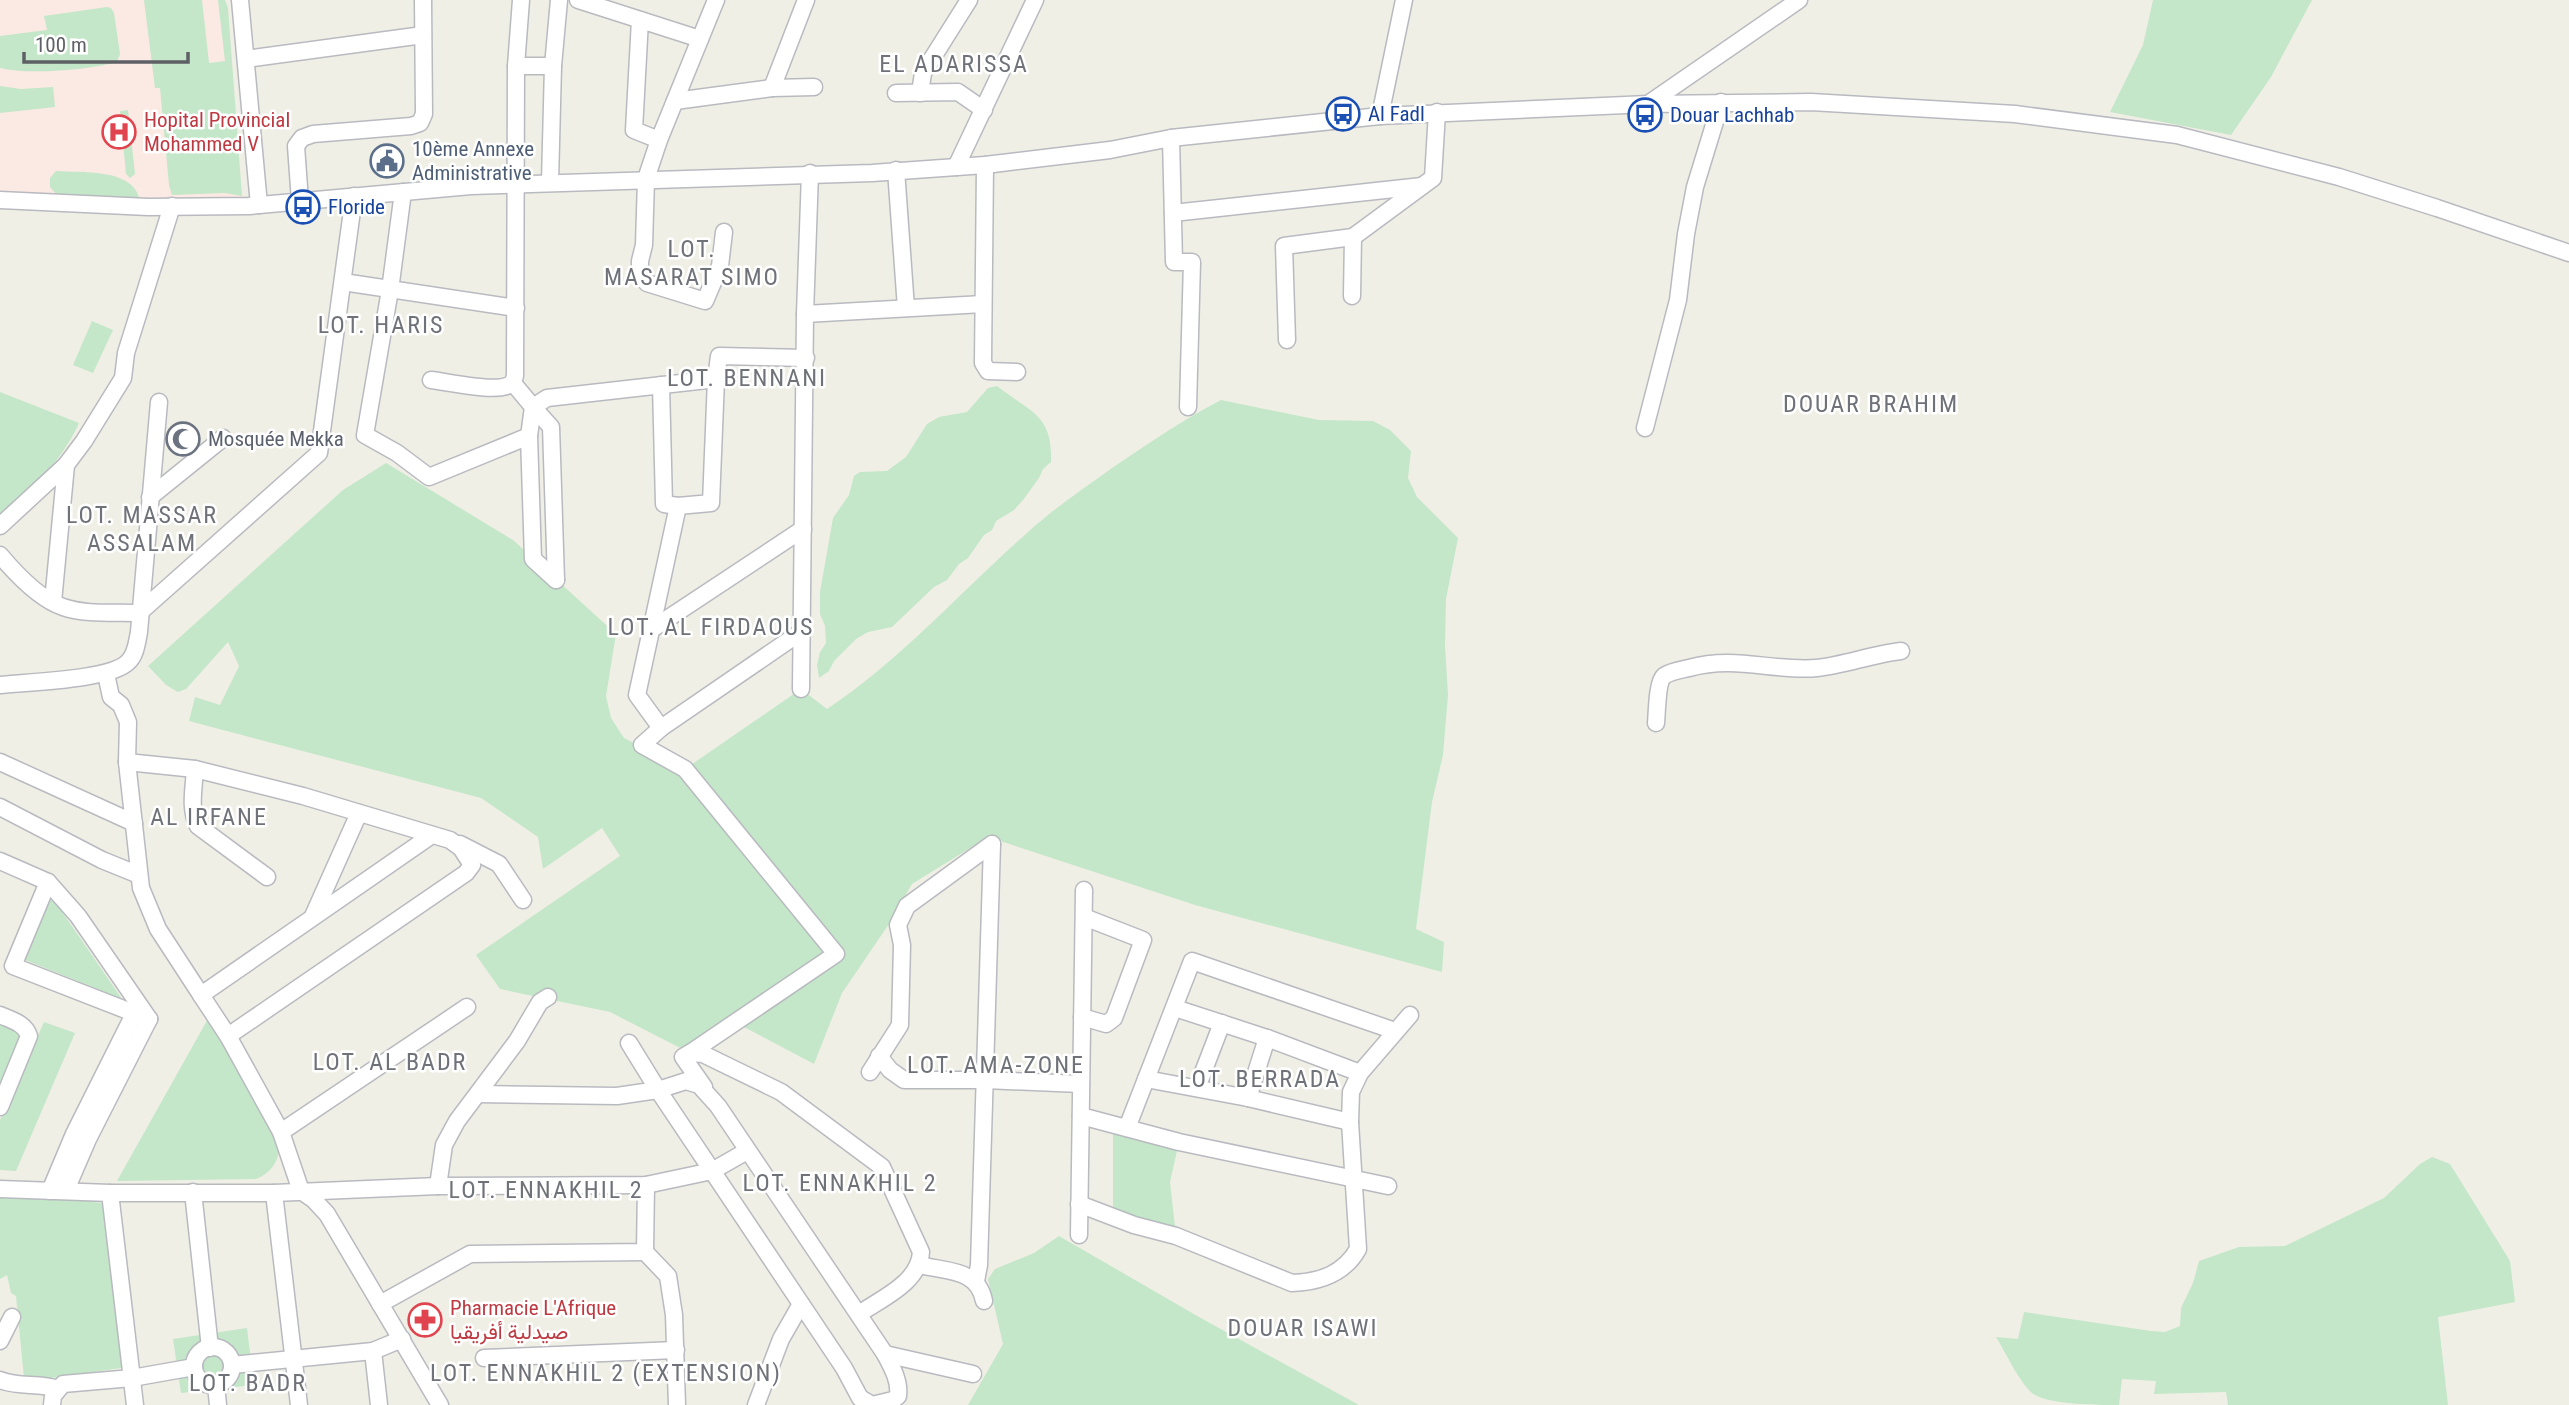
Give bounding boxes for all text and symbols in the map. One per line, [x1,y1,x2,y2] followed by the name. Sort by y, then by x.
[24,21,189,65] scale bar
[35,33,87,57] text: 100 m
[879,50,1029,78] district label: EL ADARISSA
[1324,95,1362,133] bus stop icon: Al Fadl
[1626,96,1664,134] bus stop icon: Douar Lachhab
[1368,102,1425,126] place label: Al Fadl
[1670,103,1794,127] place label: Douar Lachhab
[144,108,290,156] place label: Hopital Provincial Mohammed V
[100,113,138,151] hospital icon: Hopital Provincial Mohammed V
[412,137,534,185] place label: 10ème Annexe Administrative
[368,142,406,180] public building icon: 10ème Annexe Administrative
[284,188,322,226] bus stop icon: Floride
[328,195,385,219] place label: Floride
[604,235,780,291] district label: LOT. MASARAT SIMO
[318,311,444,339] district label: LOT. HARIS
[667,364,827,392] district label: LOT. BENNANI
[1783,390,1959,418] district label: DOUAR BRAHIM
[164,420,202,458] mosque icon: Mosquée Mekka
[208,427,344,451] place label: Mosquée Mekka
[66,501,218,557] district label: LOT. MASSAR ASSALAM
[607,613,815,641] district label: LOT. AL FIRDAOUS
[150,803,268,831] district label: AL IRFANE
[313,1048,467,1076] district label: LOT. AL BADR
[907,1051,1085,1079] district label: LOT. AMA-ZONE
[1179,1065,1341,1093] district label: LOT. BERRADA
[743,1169,938,1197] district label: LOT. ENNAKHIL 2
[449,1176,644,1204] district label: LOT. ENNAKHIL 2
[450,1296,616,1345] place label: Pharmacie L'Afrique صيدلية أفريقيا
[406,1301,444,1339] pharmacy icon: Pharmacie L'Afrique صيدلية أفريقيا
[1227,1314,1379,1342] district label: DOUAR ISAWI
[430,1359,782,1387] district label: LOT. ENNAKHIL 2 (EXTENSION)
[189,1369,307,1397] district label: LOT. BADR

